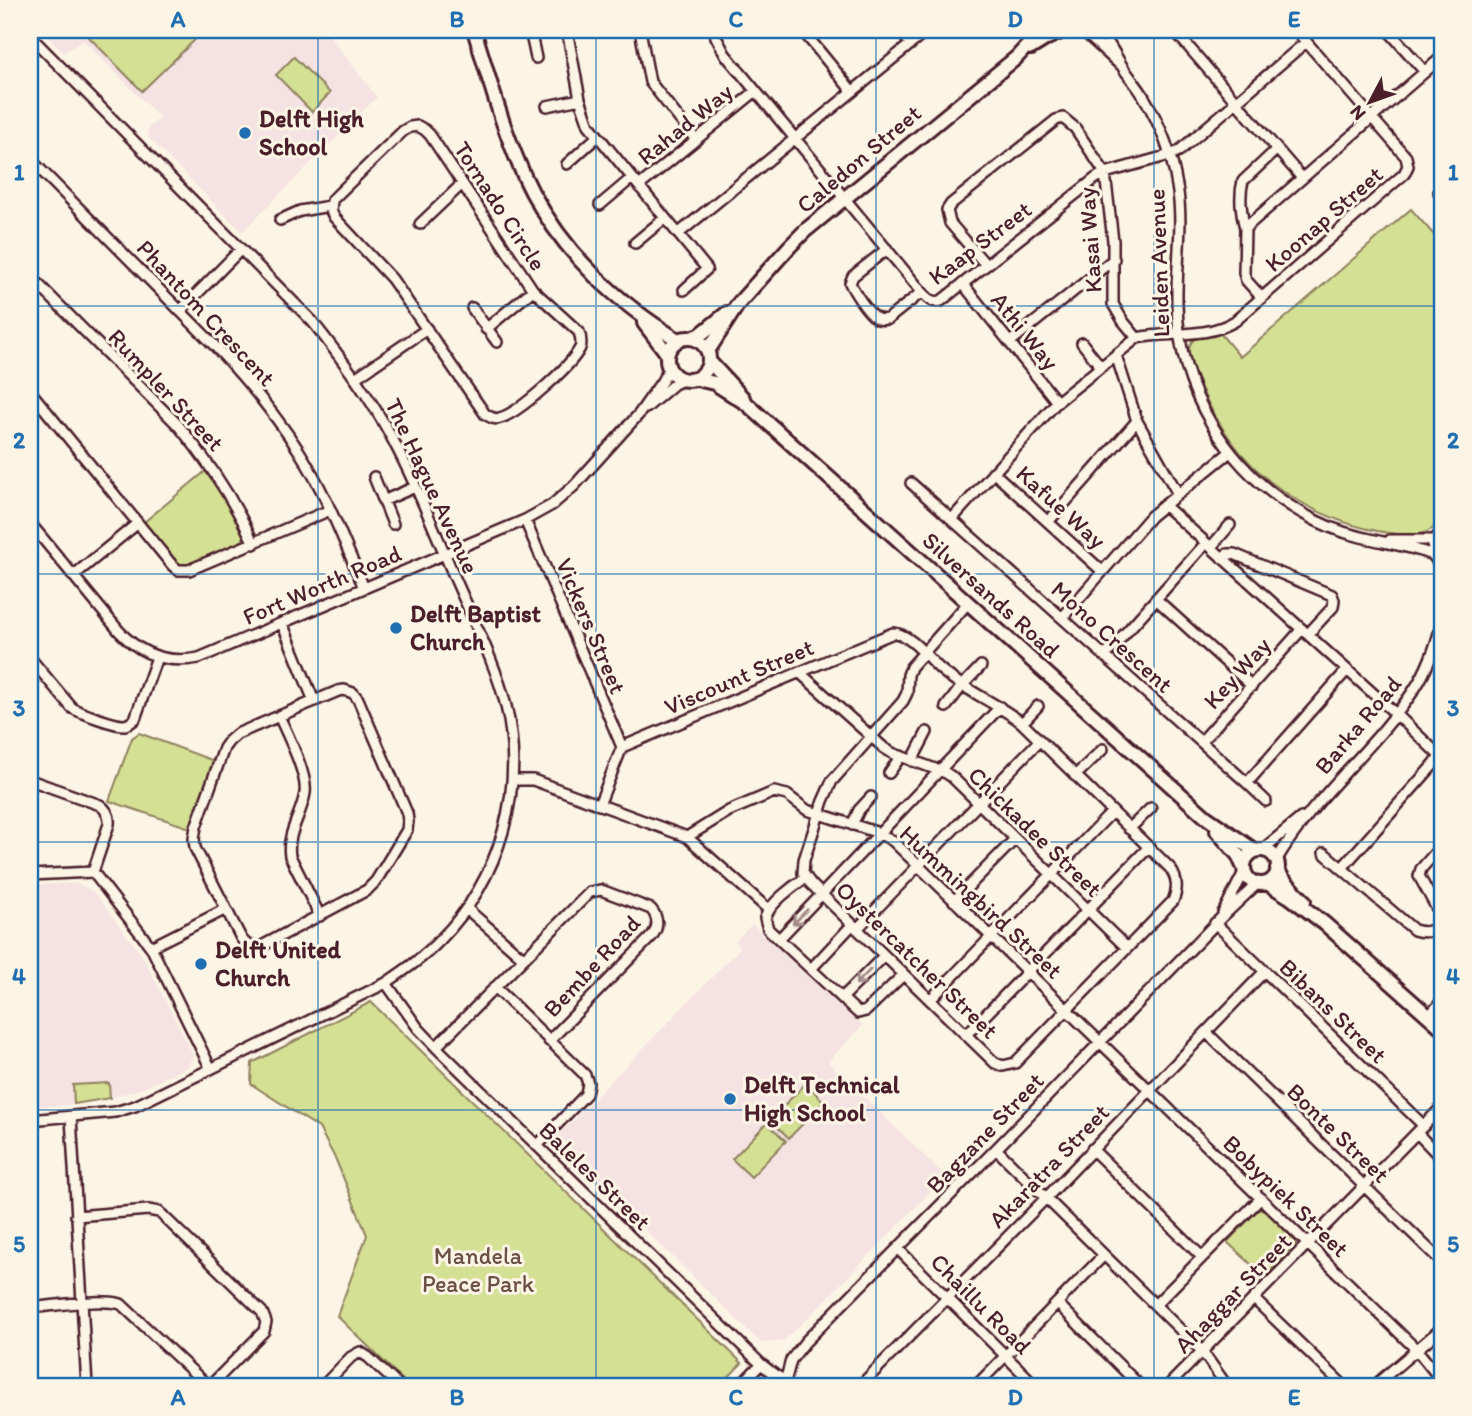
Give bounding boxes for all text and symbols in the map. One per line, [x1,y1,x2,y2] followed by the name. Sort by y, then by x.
[170,5,186,33] text: A
[450,5,465,33] text: B
[729,5,744,33] text: C
[1007,5,1023,33] text: D
[1288,5,1301,33] text: E
[1336,66,1406,136] north arrow
[631,76,739,171] street label: Rahad Way
[791,98,927,219] street label: Caledon Street
[1345,100,1370,125] text: N
[259,104,364,161] place label: Delft High School
[237,125,253,141] marker: Delft High School
[448,136,553,276] street label: Tornado Circle
[14,158,25,186] text: 1
[1448,158,1459,186] text: 1
[1259,160,1389,278] street label: Koonap Street
[1071,186,1108,294] street label: Kasai Way
[1141,188,1176,338] street label: Leiden Avenue
[922,194,1037,291] street label: Kaap Street
[131,233,282,392] street label: Phantom Crescent
[985,286,1066,376] street label: Athi Way
[102,322,230,457] street label: Rumpler Street
[379,393,486,578] street label: The Hague Avenue
[13,426,26,454] text: 2
[1447,426,1460,454] text: 2
[1010,459,1112,555] street label: Kafue Way
[917,525,1066,664] street label: Silversands Road
[238,538,405,631] street label: Fort Worth Road
[550,554,633,698] street label: Vickers Street
[1046,574,1179,699] street label: Mono Crescent
[410,599,541,656] place label: Delft Baptist Church
[388,620,404,636] marker: Delft Baptist Church
[1197,631,1276,715] street label: Key Way
[660,632,818,721] street label: Viscount Street
[1308,670,1407,780] street label: Barka Road
[13,694,26,722] text: 3
[1447,694,1460,722] text: 3
[962,760,1108,903] street label: Chickadee Street
[894,819,1069,985] street label: Hummingbird Street
[830,875,1005,1045] street label: Oystercatcher Street
[792,908,809,925] one-way arrow
[537,909,646,1023] street label: Bembe Road
[215,935,342,992] place label: Delft United Church
[1274,952,1393,1069] street label: Bibans Street
[193,956,209,972] marker: Delft United Church
[12,962,26,990] text: 4
[1446,962,1460,990] text: 4
[855,968,872,985] one-way arrow
[920,1066,1050,1199] street label: Bagzane Street
[744,1070,900,1128] place label: Delft Technical High School
[1281,1077,1396,1189] street label: Bonte Street
[722,1091,738,1107] marker: Delft Technical High School
[982,1098,1115,1234] street label: Akaratra Street
[533,1115,657,1236] street label: Baleles Street
[1217,1128,1355,1263] street label: Bobypiek Street
[1168,1226,1297,1359] street label: Ahaggar Street
[13,1230,25,1258] text: 5
[1447,1230,1459,1258] text: 5
[422,1241,535,1298] park label: Mandela Peace Park
[925,1247,1038,1360] street label: Chaillu Road
[170,1383,186,1411] text: A
[450,1383,465,1411] text: B
[729,1383,744,1411] text: C
[1007,1383,1023,1411] text: D
[1288,1383,1301,1411] text: E

